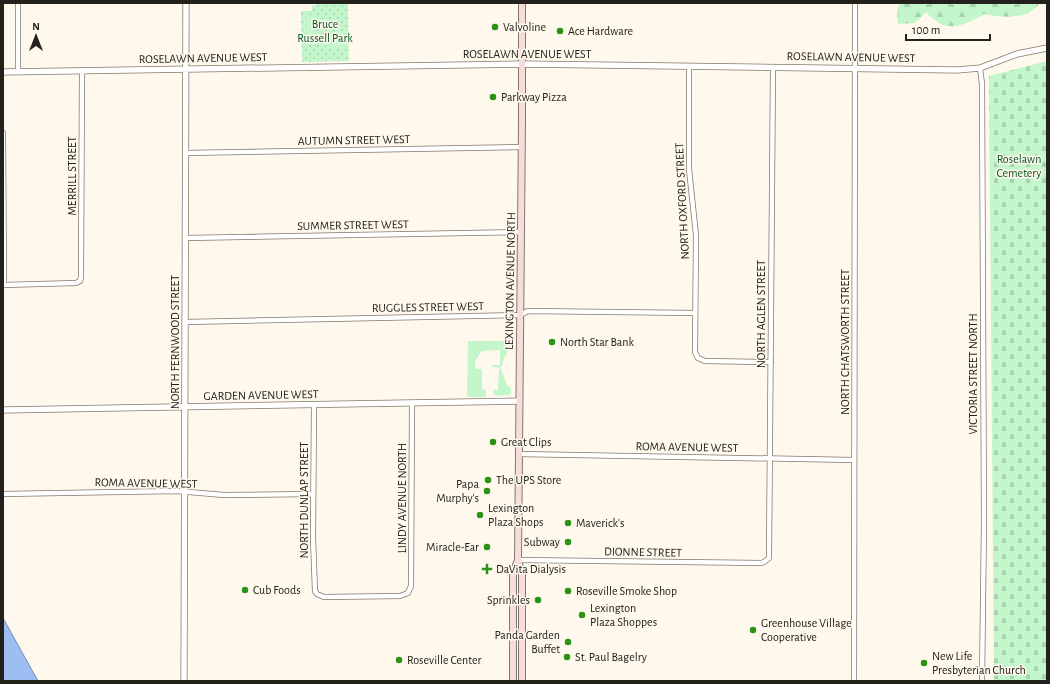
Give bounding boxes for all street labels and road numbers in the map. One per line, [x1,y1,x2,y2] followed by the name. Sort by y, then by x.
[463,48,591,60] street label: ROSELAWN AVENUE WEST
[787,50,916,64] street label: ROSELAWN AVENUE WEST
[139,51,268,65] street label: ROSELAWN AVENUE WEST
[298,133,410,147] street label: AUTUMN STREET WEST
[66,136,78,216] street label: MERRILL STREET
[673,142,691,260] street label: NORTH OXFORD STREET
[503,212,517,350] street label: LEXINGTON AVENUE NORTH
[297,218,409,232] street label: SUMMER STREET WEST
[755,260,767,368] street label: NORTH AGLEN STREET
[839,269,851,415] street label: NORTH CHATSWORTH STREET
[169,275,181,409] street label: NORTH FERNWOOD STREET
[372,300,484,314] street label: RUGGLES STREET WEST
[967,313,979,435] street label: VICTORIA STREET NORTH
[203,388,319,402] street label: GARDEN AVENUE WEST
[635,440,739,454] street label: ROMA AVENUE WEST
[298,441,310,558] street label: NORTH DUNLAP STREET
[396,443,408,553] street label: LINDY AVENUE NORTH
[94,476,198,490] street label: ROMA AVENUE WEST
[604,545,682,559] street label: DIONNE STREET

